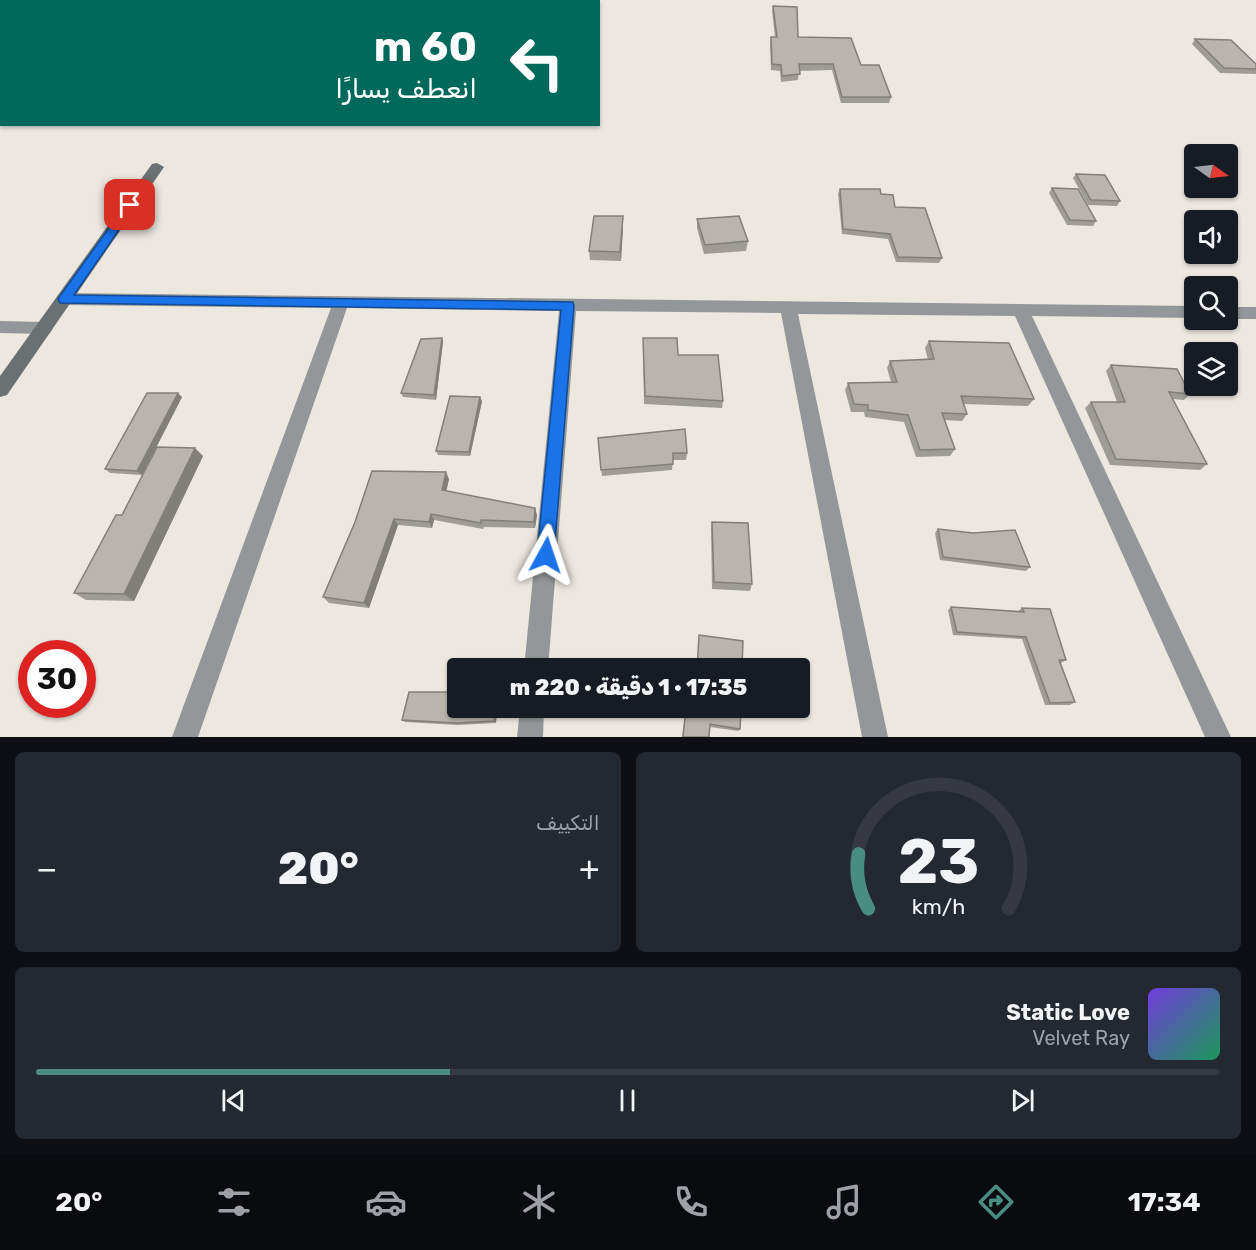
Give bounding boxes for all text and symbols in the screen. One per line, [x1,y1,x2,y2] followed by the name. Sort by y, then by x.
[374,22,477,72] text: 60 m
[498,24,576,102] icon: left
[335,73,477,105] text: انعطف يسارًا
[1184,144,1238,198] north arrow
[1184,144,1238,396] map controls
[104,179,155,230] pin
[113,188,146,221] icon: arrive
[1184,210,1238,264] button: sound
[1184,276,1238,330] button: search
[1184,342,1238,396] button: layers
[514,523,578,587] position arrow
[18,640,96,718] speed limit sign: 30
[510,674,747,701] text: 17:35 · 1 دقيقة · 220 m
[536,811,600,835] text: التكييف
[897,825,979,899] text: 23
[278,842,359,895] text: 20°
[36,849,57,888] text: −
[579,849,600,888] text: +
[911,894,965,919] text: km/h
[1006,999,1130,1026] text: Static Love
[1032,1026,1130,1050] text: Velvet Ray
[217,1084,250,1117] icon: previous
[611,1084,644,1117] icon: pause
[1006,1084,1039,1117] icon: next
[213,1181,255,1223] icon: filters
[365,1181,407,1223] icon: car
[518,1181,560,1223] icon: climate
[670,1181,712,1223] icon: phone
[823,1181,865,1223] icon: music
[975,1181,1017,1223] icon: directions
[55,1186,102,1218] text: 20°
[1128,1186,1201,1218] text: 17:34

